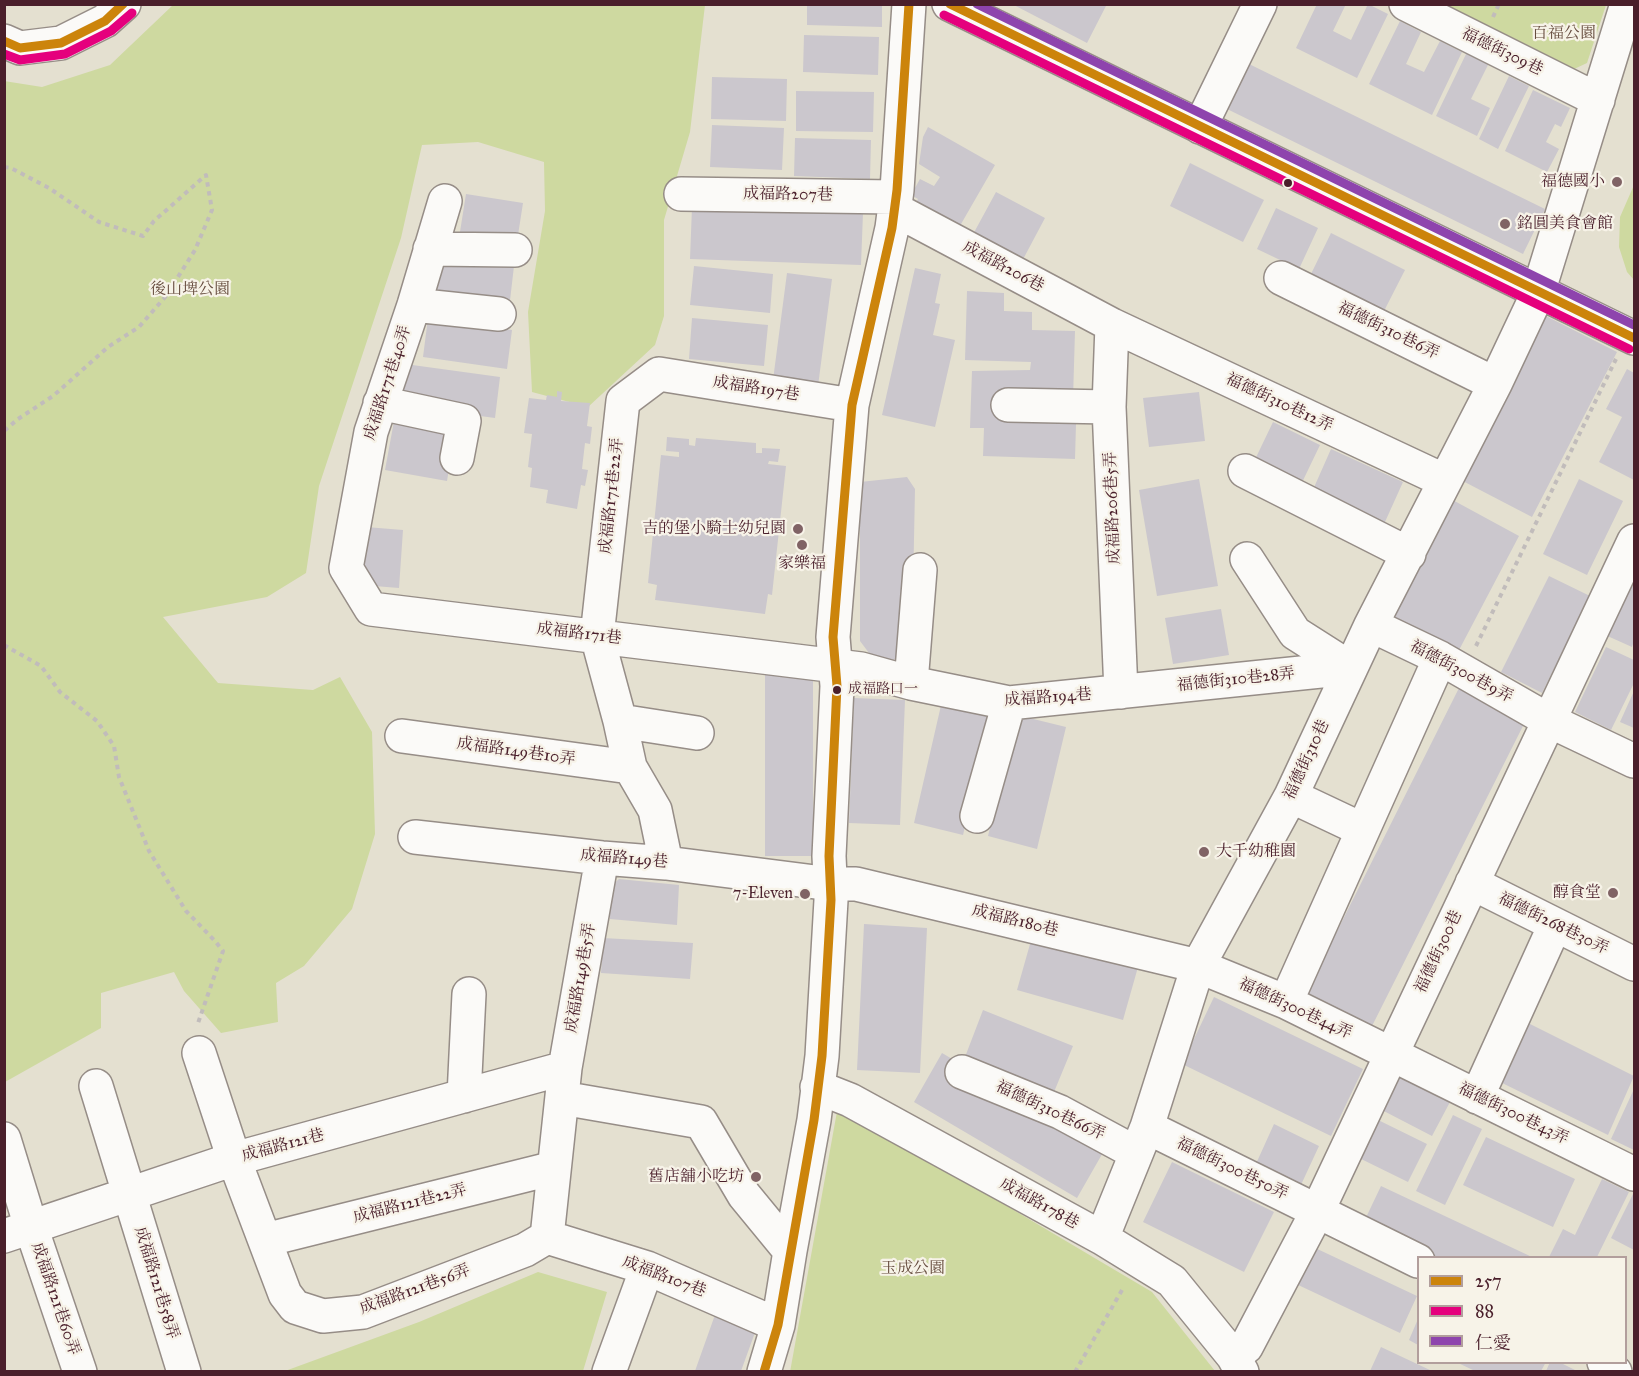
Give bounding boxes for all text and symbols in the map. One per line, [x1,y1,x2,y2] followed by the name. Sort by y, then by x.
[1458,24,1546,80] street label: 福德街309巷
[1532,24,1596,44] park label: 百福公園
[1541,172,1605,192] place label: 福德國小
[1610,175,1624,189] marker: 福德國小
[1282,177,1294,189] unlabelled marker
[743,185,833,205] street label: 成福路207巷
[1517,214,1613,234] place label: 銘圓美食會館
[1498,217,1512,231] marker: 銘圓美食會館
[959,238,1047,296] street label: 成福路206巷
[150,280,230,300] park label: 後山埤公園
[1334,298,1442,364] street label: 福德街310巷6弄
[360,323,416,443] street label: 成福路171巷40弄
[1222,370,1336,436] street label: 福德街310巷12弄
[711,373,801,405] street label: 成福路197巷
[596,437,628,555] street label: 成福路171巷22弄
[1101,451,1125,565] street label: 成福路206巷5弄
[642,519,786,539] place label: 吉的堡小騎士幼兒園
[791,522,805,536] marker: 吉的堡小騎士幼兒園
[795,538,809,552] marker: 家樂福
[778,554,826,574] place label: 家樂福
[536,619,622,649] street label: 成福路171巷
[1406,637,1516,707] street label: 福德街300巷9弄
[1176,664,1296,696] street label: 福德街310巷28弄
[848,682,918,698] place label: 成福路口一
[831,684,843,696] marker: 成福路口一
[1004,685,1092,711] street label: 成福路194巷
[1280,717,1334,803] street label: 福德街310巷
[456,734,576,770] street label: 成福路149巷10弄
[1216,842,1296,862] place label: 大千幼稚園
[1197,845,1211,859] marker: 大千幼稚園
[579,846,669,872] street label: 成福路149巷
[1553,883,1601,903] place label: 醇食堂
[733,884,793,904] place label: 7-Eleven
[1606,886,1620,900] marker: 醇食堂
[798,887,812,901] marker: 7-Eleven
[1495,889,1611,959] street label: 福德街268巷30弄
[970,901,1060,941] street label: 成福路180巷
[1411,908,1467,996] street label: 福德街300巷
[562,922,600,1034] street label: 成福路149巷5弄
[1235,974,1355,1044] street label: 福德街300巷44弄
[992,1077,1108,1145] street label: 福德街310巷66弄
[1455,1079,1571,1149] street label: 福德街300巷43弄
[240,1126,326,1166] street label: 成福路121巷
[1173,1134,1291,1204] street label: 福德街300巷50弄
[648,1167,744,1187] place label: 舊店舖小吃坊
[749,1170,763,1184] marker: 舊店舖小吃坊
[996,1174,1082,1234] street label: 成福路178巷
[351,1181,469,1227] street label: 成福路121巷22弄
[130,1224,182,1342] street label: 成福路121巷58弄
[27,1240,83,1358] street label: 成福路121巷60弄
[619,1252,709,1302] street label: 成福路107巷
[1417,1256,1627,1364] legend
[881,1259,945,1279] park label: 玉成公園
[357,1261,473,1319] street label: 成福路121巷56弄
[1475,1270,1502,1292] text: 257
[1475,1300,1494,1322] text: 88
[1475,1332,1511,1354] text: 仁愛

